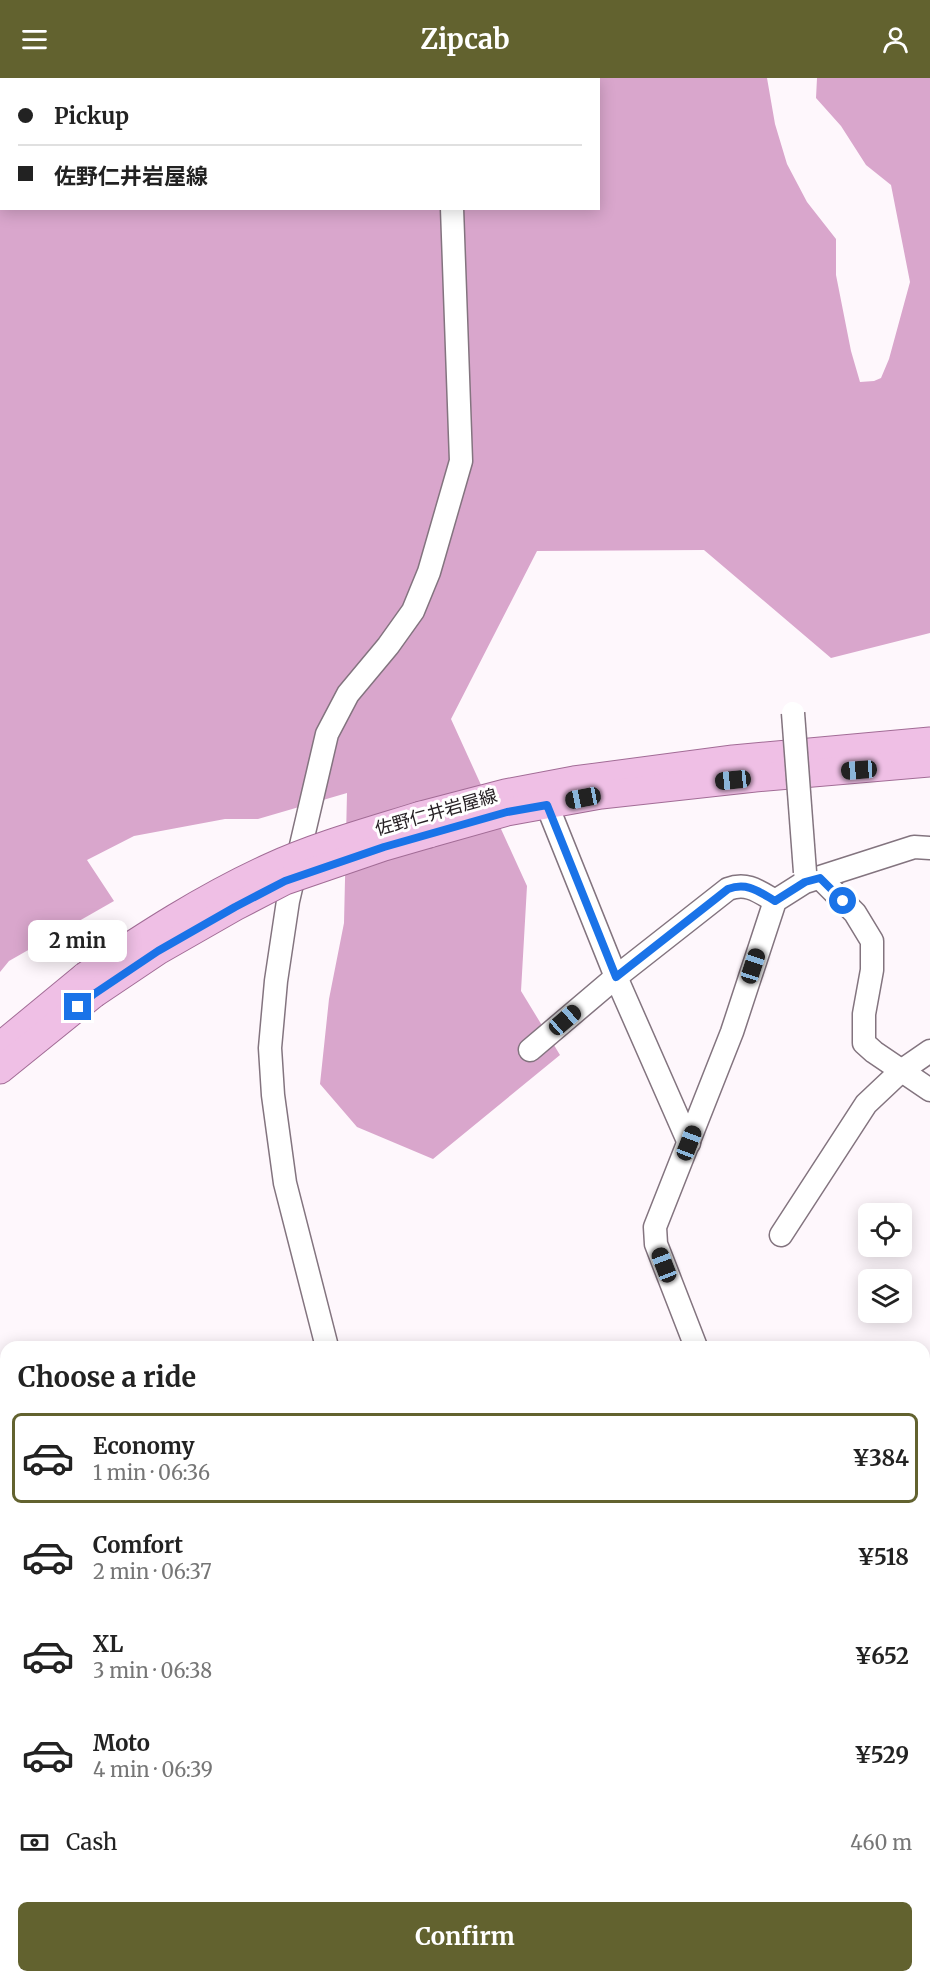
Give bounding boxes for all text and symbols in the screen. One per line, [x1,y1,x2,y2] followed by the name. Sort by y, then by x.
[420,22,510,56] text: Zipcab
[18,23,51,56] icon: menu
[879,23,912,56] icon: person
[54,102,129,130] text: Pickup
[54,162,208,190] text: 佐野仁井岩屋線
[840,760,878,780] car
[714,769,752,791] car
[372,784,500,840] street label: 佐野仁井岩屋線
[564,786,602,810] car
[829,887,856,914] route start
[28,920,128,962] callout: 2 min
[49,928,106,953] text: 2 min
[739,946,767,986] car
[64,993,91,1020] route end
[546,1001,584,1039] car
[674,1123,704,1163] car
[858,1203,912,1323] map controls
[858,1203,912,1257] button: locate
[649,1245,679,1285] car
[858,1269,912,1323] button: layers
[18,1360,196,1394] text: Choose a ride
[21,1431,75,1485] icon: car
[93,1432,194,1460] text: Economy
[852,1444,909,1472] text: ¥384
[93,1460,210,1485] text: 1 min · 06:36
[21,1530,75,1584] icon: car
[93,1531,183,1559] text: Comfort
[857,1543,909,1571] text: ¥518
[93,1559,212,1584] text: 2 min · 06:37
[21,1629,75,1683] icon: car
[93,1630,123,1658] text: XL
[855,1642,909,1670] text: ¥652
[93,1658,212,1683] text: 3 min · 06:38
[21,1728,75,1782] icon: car
[93,1729,150,1757] text: Moto
[854,1741,909,1769] text: ¥529
[93,1757,213,1782] text: 4 min · 06:39
[18,1826,51,1859] icon: cash
[66,1828,117,1856] text: Cash
[850,1830,912,1855] text: 460 m
[18,1902,912,1971] button: Confirm

